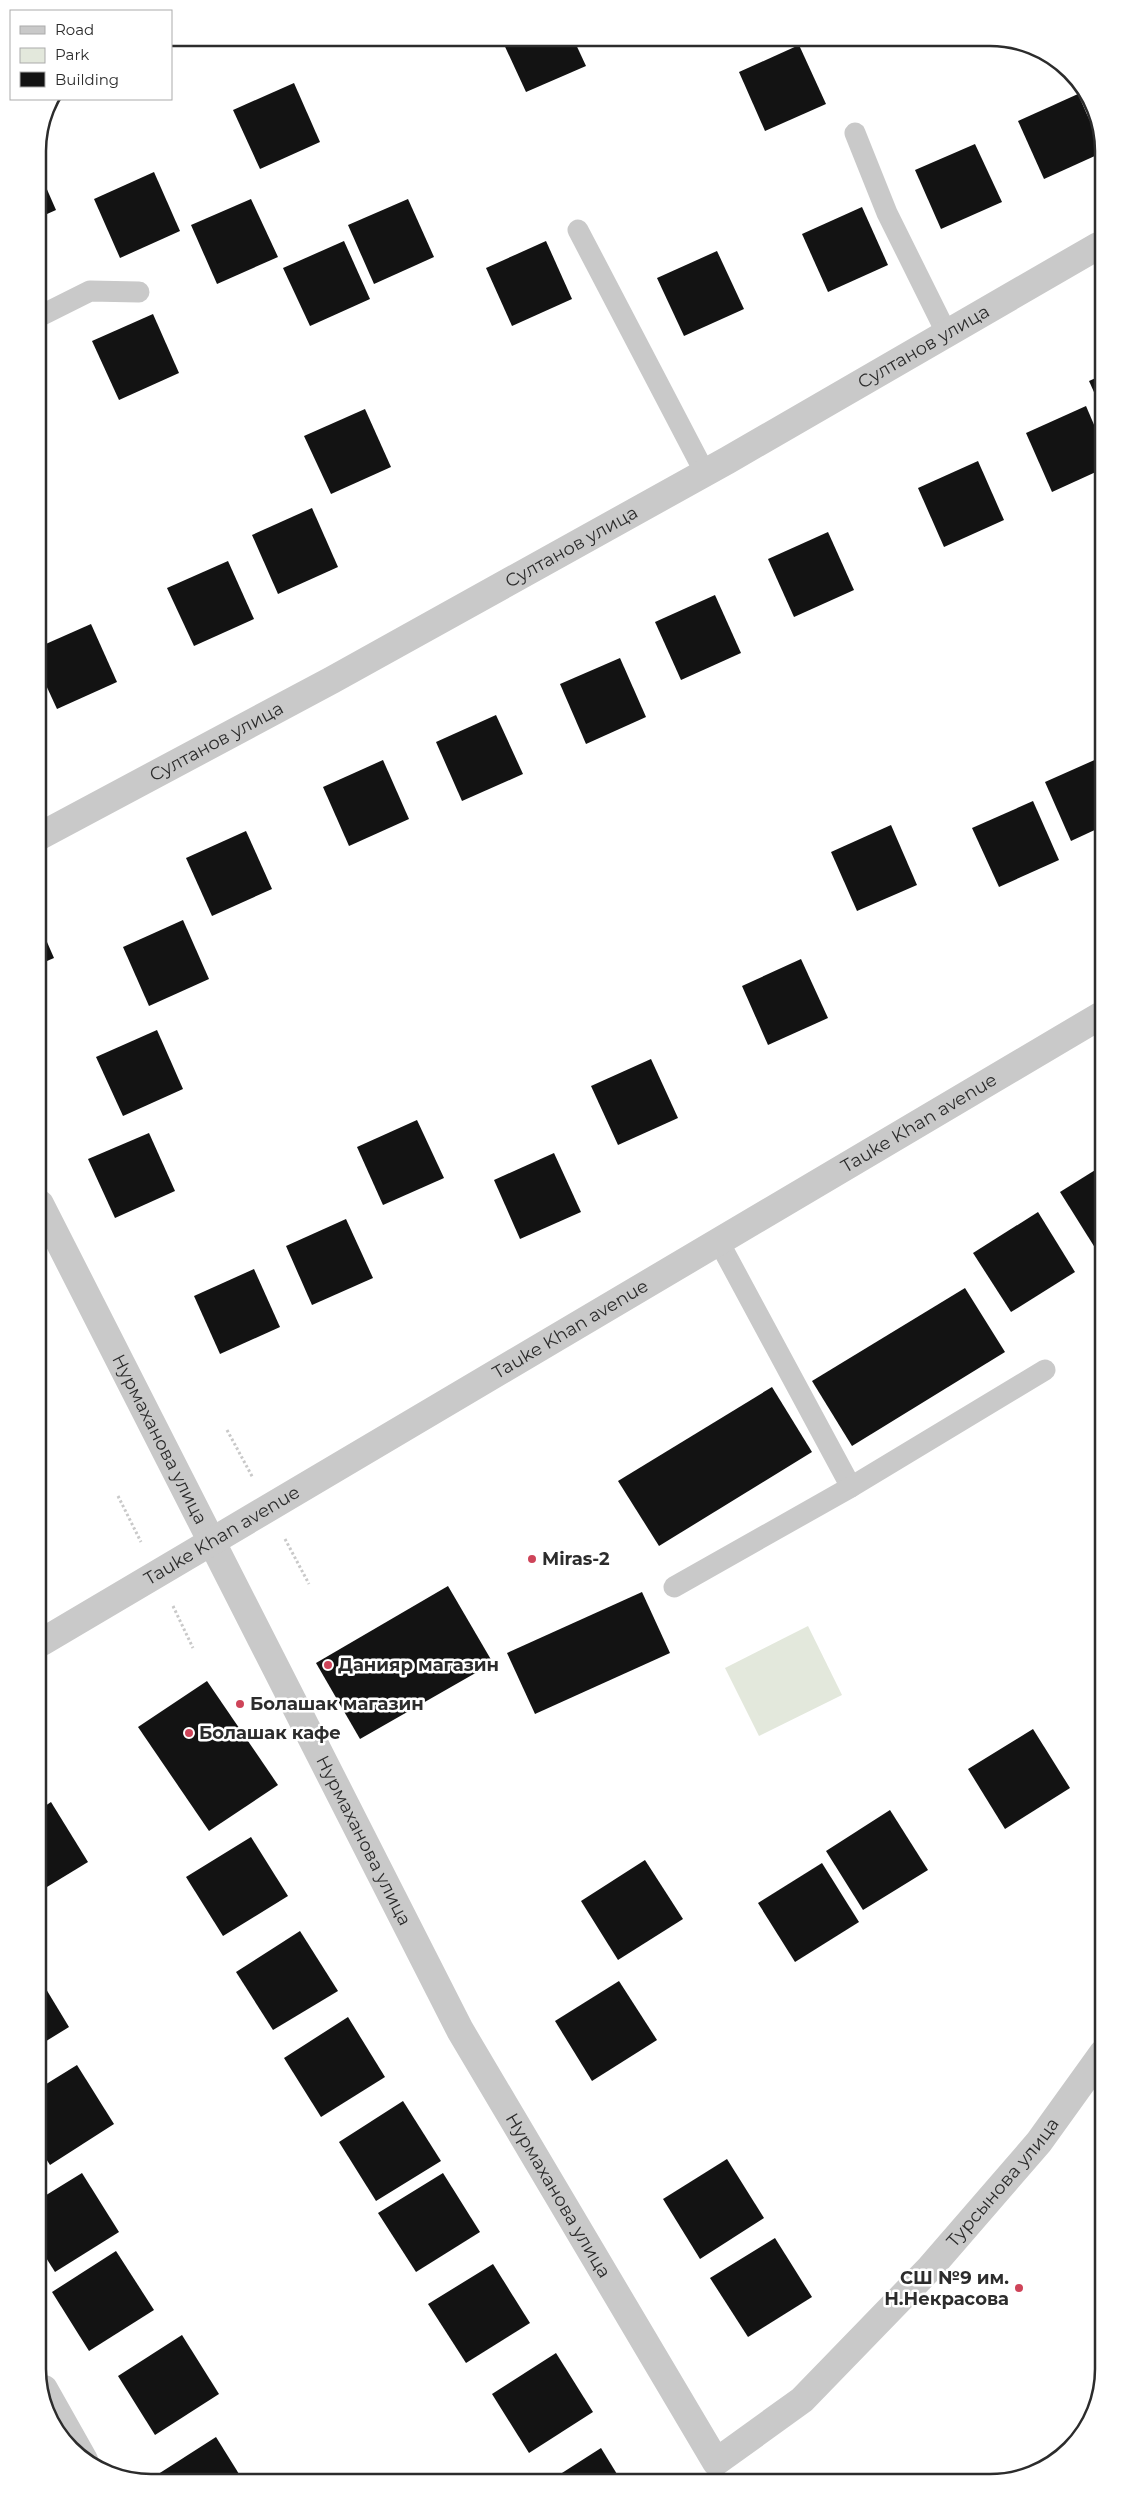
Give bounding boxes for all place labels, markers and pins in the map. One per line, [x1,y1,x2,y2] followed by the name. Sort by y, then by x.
[542,1548,610,1570] place label: Miras-2
[526,1553,538,1565] marker: Miras-2
[338,1654,499,1676] place label: Данияр магазин
[322,1659,334,1671] marker: Данияр магазин
[250,1693,424,1715] place label: Болашак магазин
[234,1698,246,1710] marker: Болашак магазин
[199,1722,341,1744] place label: Болашак кафе
[183,1727,195,1739] marker: Болашак кафе
[884,2267,1009,2310] place label: СШ №9 им. Н.Некрасова
[1013,2282,1025,2294] marker: СШ №9 им. Н.Некрасова

